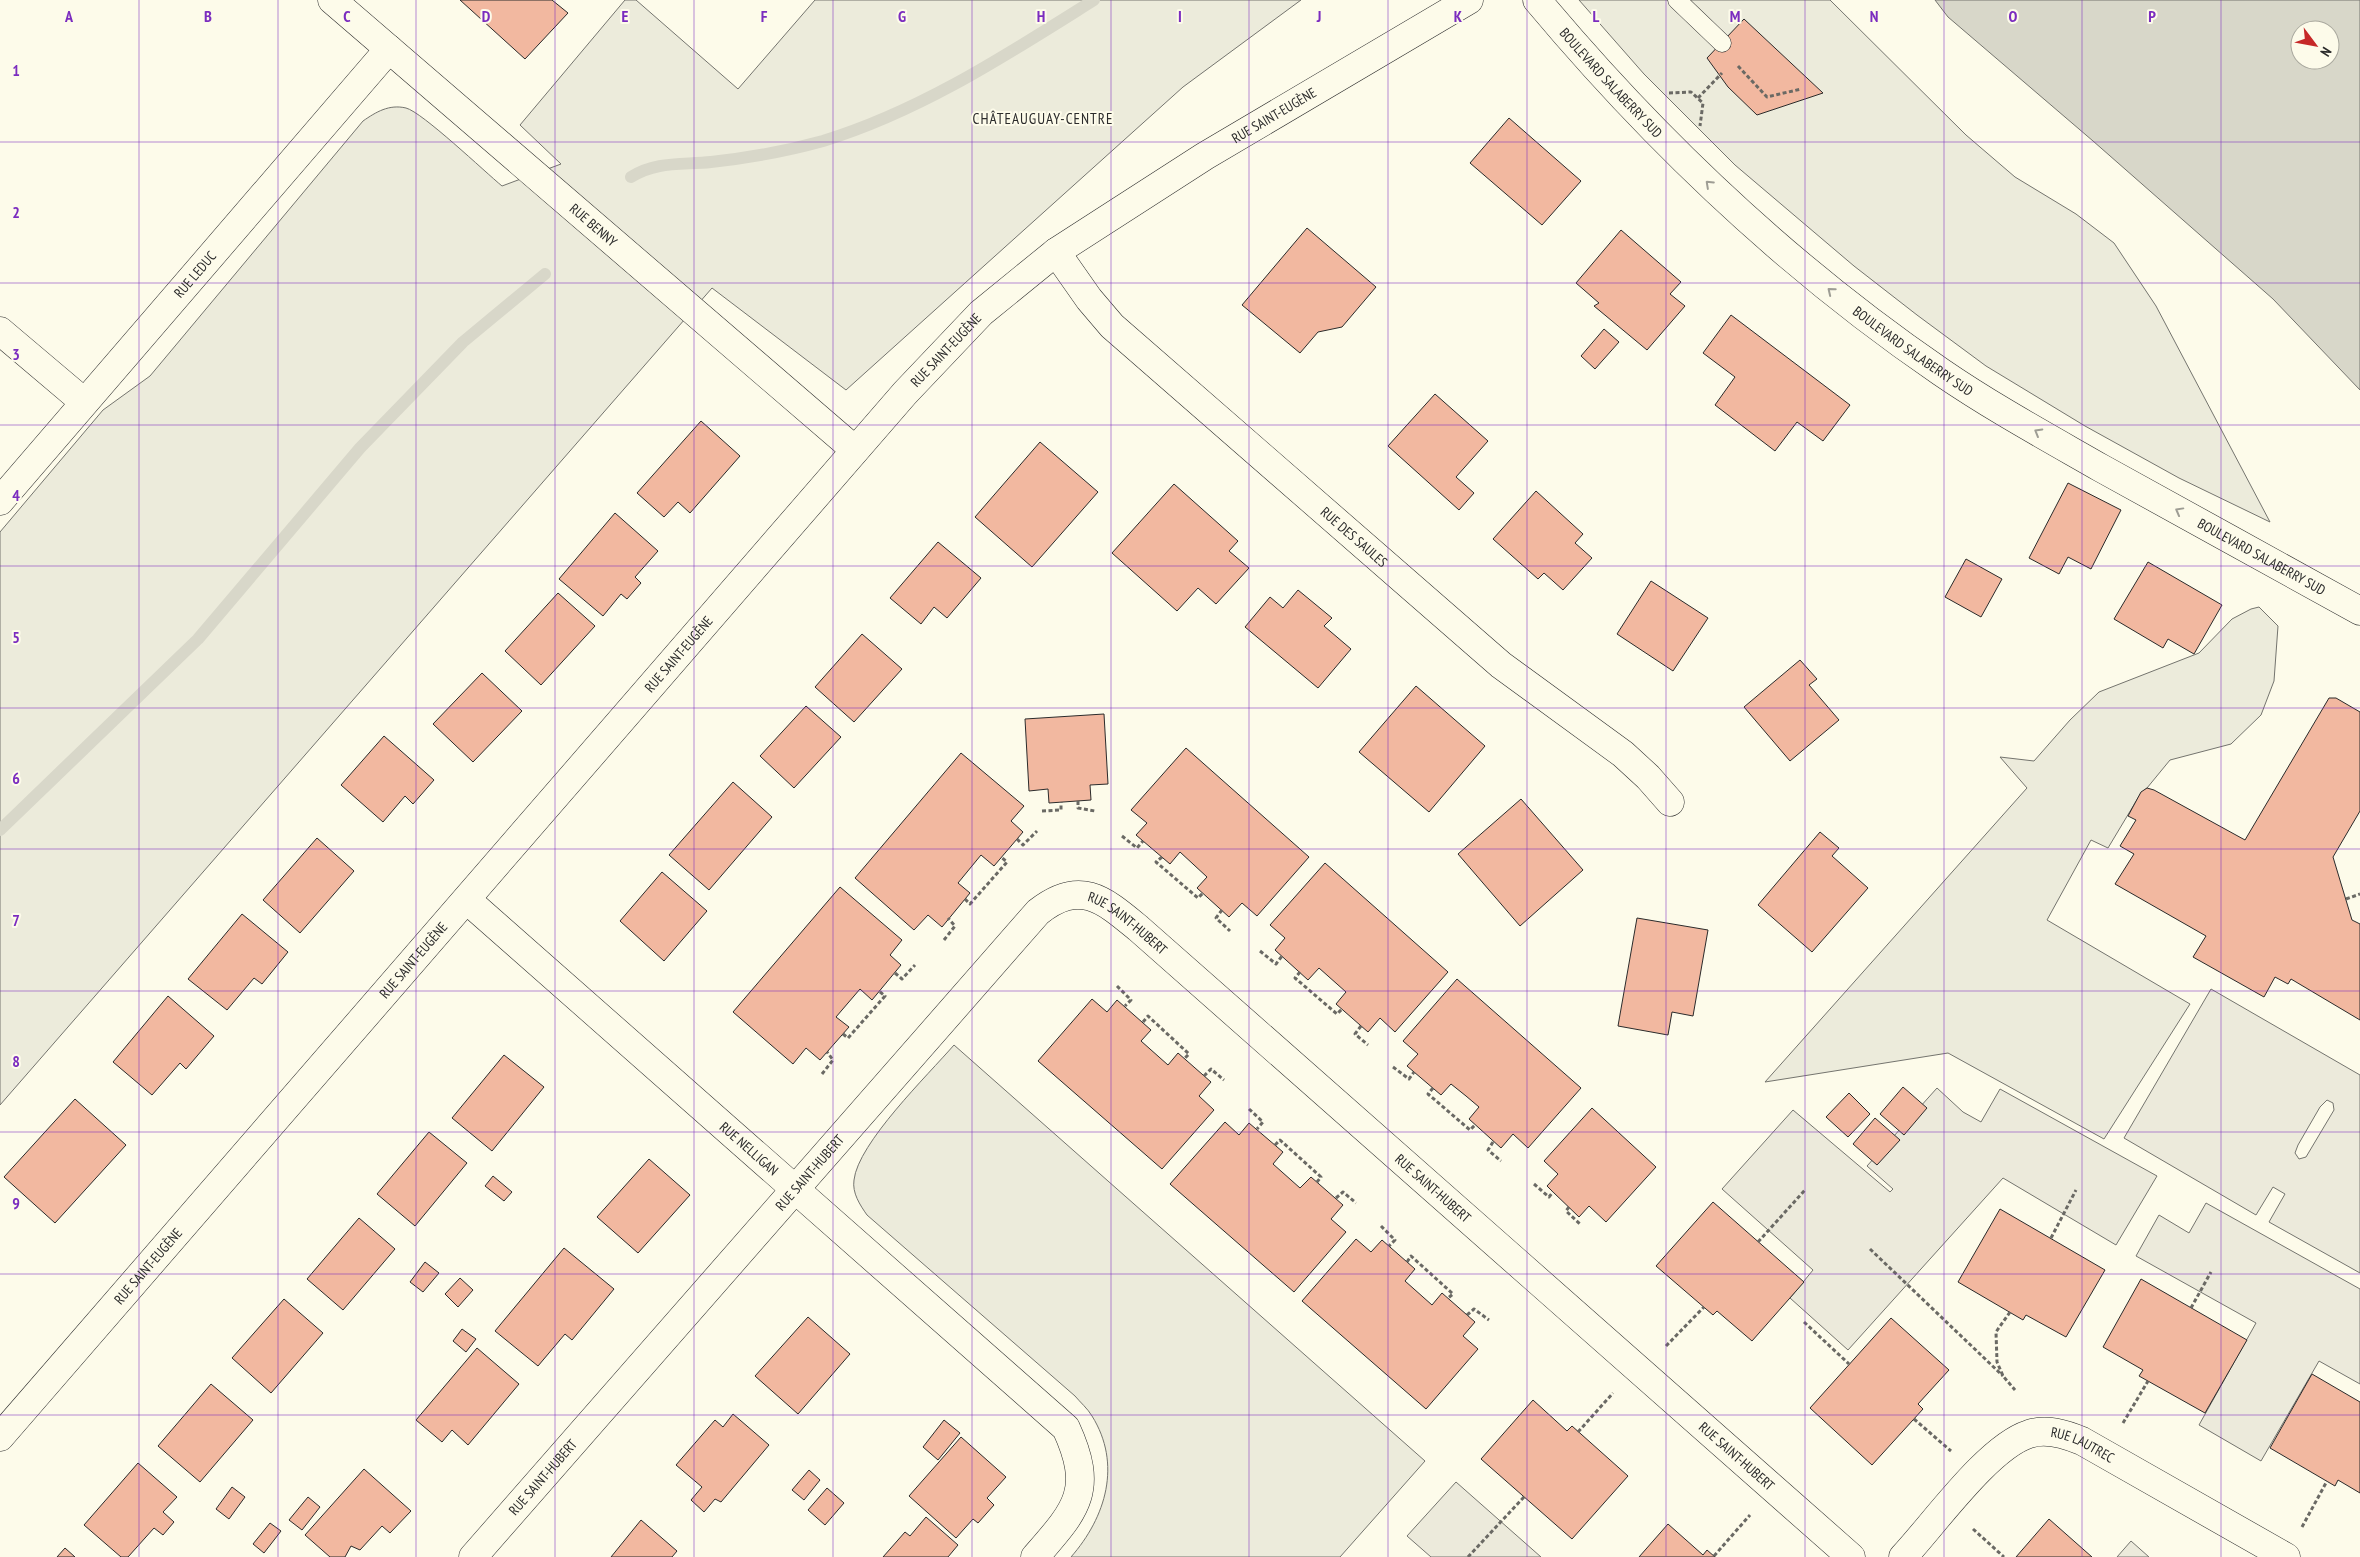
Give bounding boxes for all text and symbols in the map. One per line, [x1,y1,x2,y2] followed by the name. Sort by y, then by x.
[64,6,74,26] text: A
[204,6,212,26] text: B
[343,6,351,26] text: C
[482,6,491,26] text: D
[622,6,629,26] text: E
[761,6,768,26] text: F
[898,6,906,26] text: G
[1037,6,1045,26] text: H
[1178,6,1182,26] text: I
[1316,6,1321,26] text: J
[1454,6,1463,26] text: K
[1593,6,1600,26] text: L
[1730,6,1740,26] text: M
[1870,6,1878,26] text: N
[2009,6,2018,26] text: O
[2148,6,2156,26] text: P
[2290,20,2340,70] north arrow
[1556,24,1666,142] street label: BOULEVARD SALABERRY SUD
[2316,44,2336,60] text: N
[12,60,20,80] text: 1
[1228,83,1319,147] street label: RUE SAINT-EUGÈNE
[973,109,1113,128] district label: CHÂTEAUGUAY-CENTRE
[1706,181,1715,190] one-way arrow
[566,200,622,251] street label: RUE BENNY
[12,202,20,222] text: 2
[170,247,220,301] street label: RUE LEDUC
[1828,287,1837,296] one-way arrow
[1849,302,1977,400] street label: BOULEVARD SALABERRY SUD
[907,309,985,391] street label: RUE SAINT-EUGÈNE
[12,344,20,364] text: 3
[2034,428,2043,438] one-way arrow
[12,485,20,505] text: 4
[1317,503,1391,571] street label: RUE DES SAULES
[2176,507,2185,517] one-way arrow
[2194,514,2329,599] street label: BOULEVARD SALABERRY SUD
[641,612,717,696] street label: RUE SAINT-EUGÈNE
[12,627,20,647] text: 5
[12,768,20,788] text: 6
[1086,888,1171,959] street label: RUE SAINT-HUBERT
[12,910,20,930] text: 7
[375,918,451,1002] street label: RUE SAINT-EUGÈNE
[12,1051,20,1071] text: 8
[716,1118,782,1179] street label: RUE NELLIGAN
[772,1130,848,1214] street label: RUE SAINT-HUBERT
[1391,1150,1475,1227] street label: RUE SAINT-HUBERT
[12,1193,20,1213] text: 9
[110,1224,186,1308] street label: RUE SAINT-EUGÈNE
[1695,1418,1779,1495] street label: RUE SAINT-HUBERT
[2050,1423,2118,1467] street label: RUE LAUTREC
[505,1435,581,1519] street label: RUE SAINT-HUBERT

